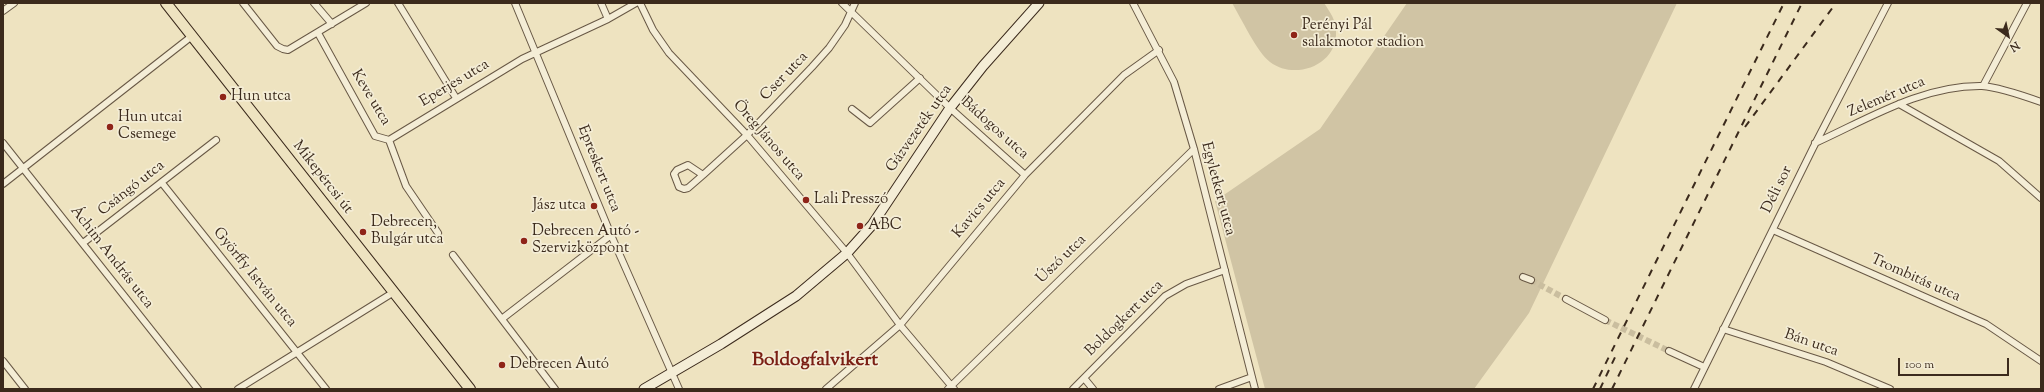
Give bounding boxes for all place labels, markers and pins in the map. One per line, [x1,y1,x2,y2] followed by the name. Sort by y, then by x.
[1302,17,1424,52] place label: Perényi Pál salakmotor stadion
[1289,30,1299,40] marker: Perényi Pál salakmotor stadion
[231,88,291,106] place label: Hun utca
[218,92,228,102] marker: Hun utca
[118,109,182,144] place label: Hun utcai Csemege
[105,122,115,132] marker: Hun utcai Csemege
[814,191,888,209] place label: Lali Presszó
[801,195,811,205] marker: Lali Presszó
[533,197,586,215] place label: Jász utca
[589,201,599,211] marker: Jász utca
[371,214,443,249] place label: Debrecen, Bulgár utca
[868,217,902,235] place label: ABC
[855,221,865,231] marker: ABC
[532,223,639,258] place label: Debrecen Autó - Szervizközpont
[358,227,368,237] marker: Debrecen, Bulgár utca
[519,236,529,246] marker: Debrecen Autó - Szervizközpont
[510,356,609,374] place label: Debrecen Autó
[497,360,507,370] marker: Debrecen Autó

